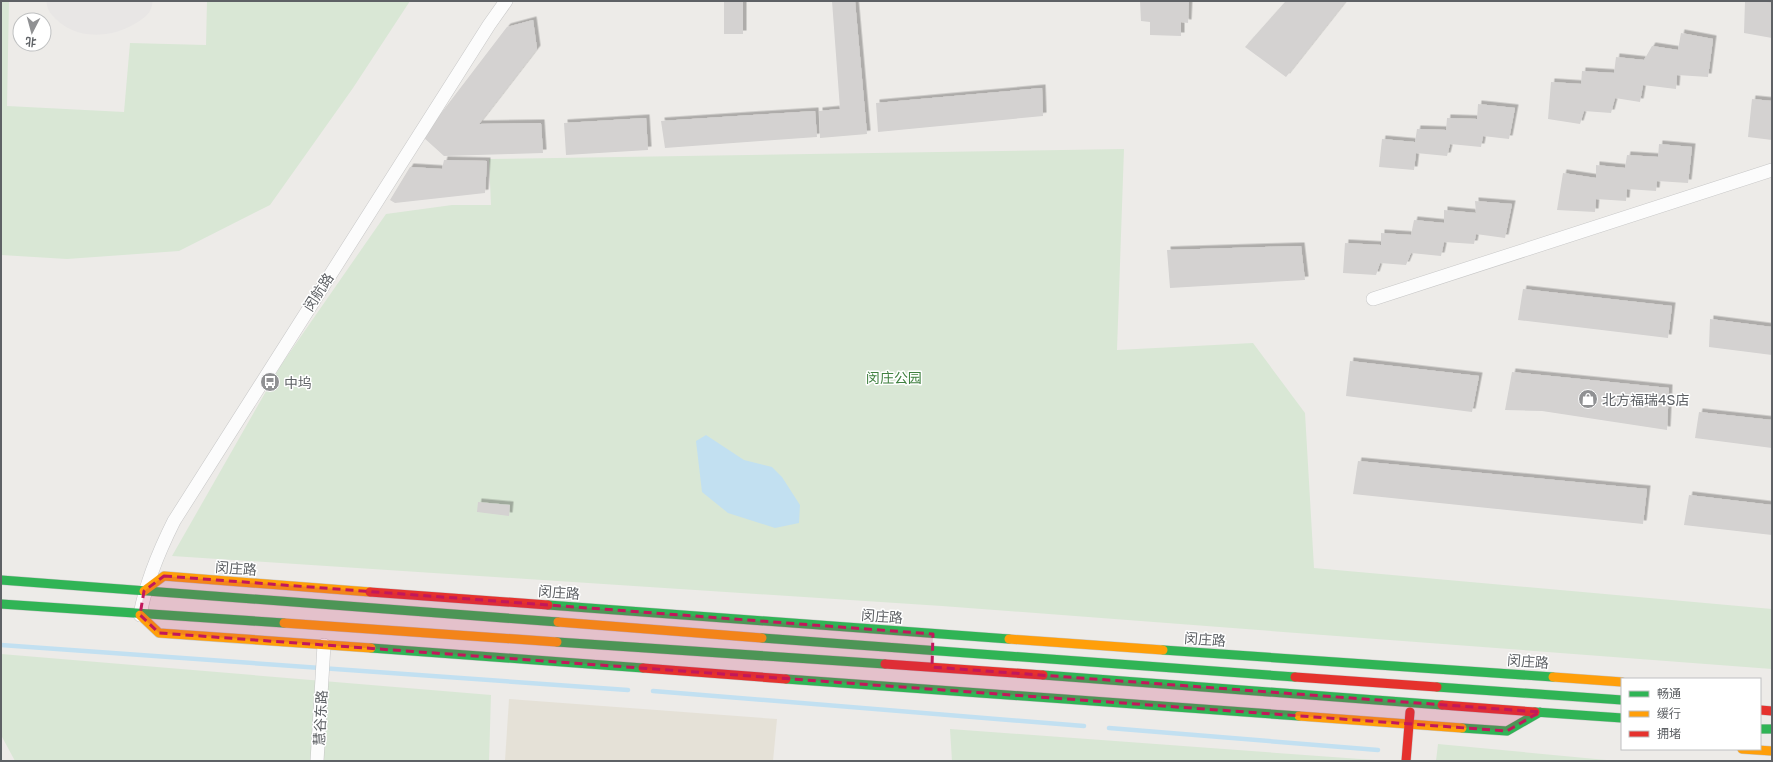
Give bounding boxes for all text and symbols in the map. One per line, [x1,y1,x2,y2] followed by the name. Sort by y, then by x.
[12,12,52,52] north arrow
[25,35,37,49] text: 北
[299,270,337,314] street label: 闵航路
[866,369,922,386] park label: 闵庄公园
[259,371,281,393] bus stop icon: 中坞
[284,374,312,391] place label: 中坞
[1577,388,1599,410] shop icon: 北方福瑞4S店
[1602,391,1690,408] place label: 北方福瑞4S店
[214,558,258,578] street label: 闵庄路
[537,582,581,602] street label: 闵庄路
[860,606,904,626] street label: 闵庄路
[1183,629,1227,649] street label: 闵庄路
[1506,651,1550,671] street label: 闵庄路
[1621,678,1761,750] legend
[1657,686,1681,701] text: 畅通
[310,690,330,746] street label: 慧谷东路
[1657,706,1681,721] text: 缓行
[1657,726,1681,741] text: 拥堵

